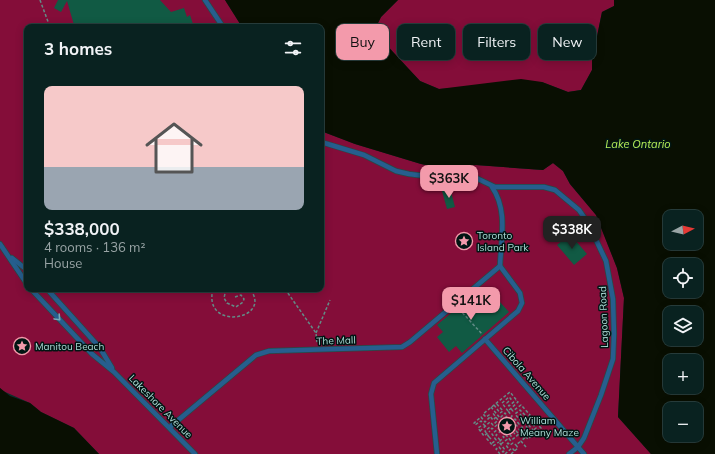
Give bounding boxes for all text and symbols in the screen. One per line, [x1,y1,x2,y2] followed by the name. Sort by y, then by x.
[336,24,389,60] chip: Buy
[397,24,455,60] chip: Rent
[463,24,530,60] chip: Filters
[538,24,596,60] chip: New
[282,37,304,59] icon: filters
[44,38,112,59] text: 3 homes
[138,112,210,184] icon: home
[605,137,671,151] water label: Lake Ontario
[421,165,477,199] pin: $363K
[429,170,469,186] text: $363K
[663,210,703,250] north arrow
[663,210,703,442] map controls
[544,216,600,250] pin: $338K
[44,218,120,239] text: $338,000
[552,221,592,237] text: $338K
[477,229,529,254] place label: Toronto Island Park
[454,231,474,251] place icon: Toronto Island Park
[44,239,145,255] text: 4 rooms · 136 m²
[44,255,82,271] text: House
[663,258,703,298] button: locate
[596,286,611,348] street label: Lagoon Road
[443,287,499,321] pin: $141K
[451,292,491,308] text: $141K
[663,306,703,346] button: layers
[53,313,61,321] one-way arrow
[316,333,356,348] street label: The Mall
[12,336,32,356] place icon: Manitou Beach
[35,340,105,353] place label: Manitou Beach
[500,344,553,403] street label: Cibola Avenue
[663,354,703,394] button: +
[126,372,195,441] street label: Lakeshore Avenue
[663,402,703,442] button: −
[520,414,579,439] place label: William Meany Maze
[497,416,517,436] place icon: William Meany Maze

